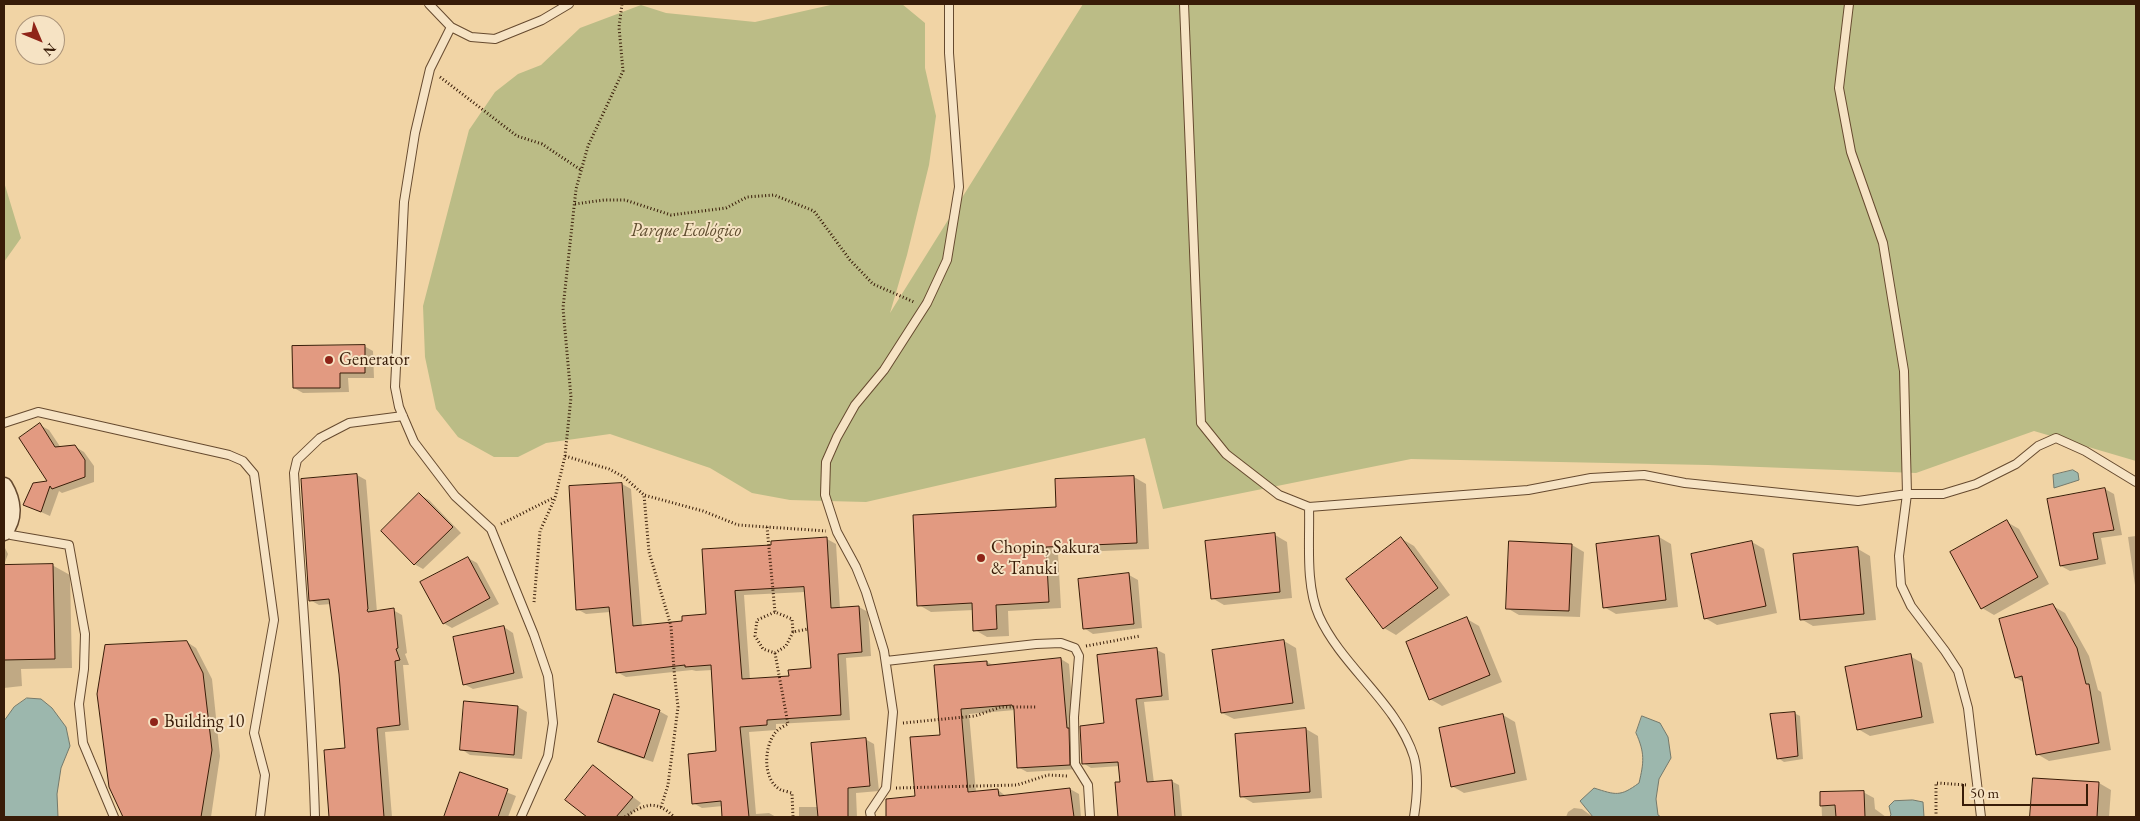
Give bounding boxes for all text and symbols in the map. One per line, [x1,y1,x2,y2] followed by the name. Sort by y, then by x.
[15,15,65,65] north arrow
[40,40,60,60] text: N
[631,220,741,242] park label: Parque Ecológico
[339,349,409,371] place label: Generator
[323,354,335,366] marker: Generator
[991,537,1100,580] place label: Chopin, Sakura & Tanuki
[975,552,987,564] marker: Chopin, Sakura & Tanuki
[164,711,245,733] place label: Building 10
[148,716,160,728] marker: Building 10
[1965,774,2091,806] scale bar
[1970,783,1999,802] text: 50 m

